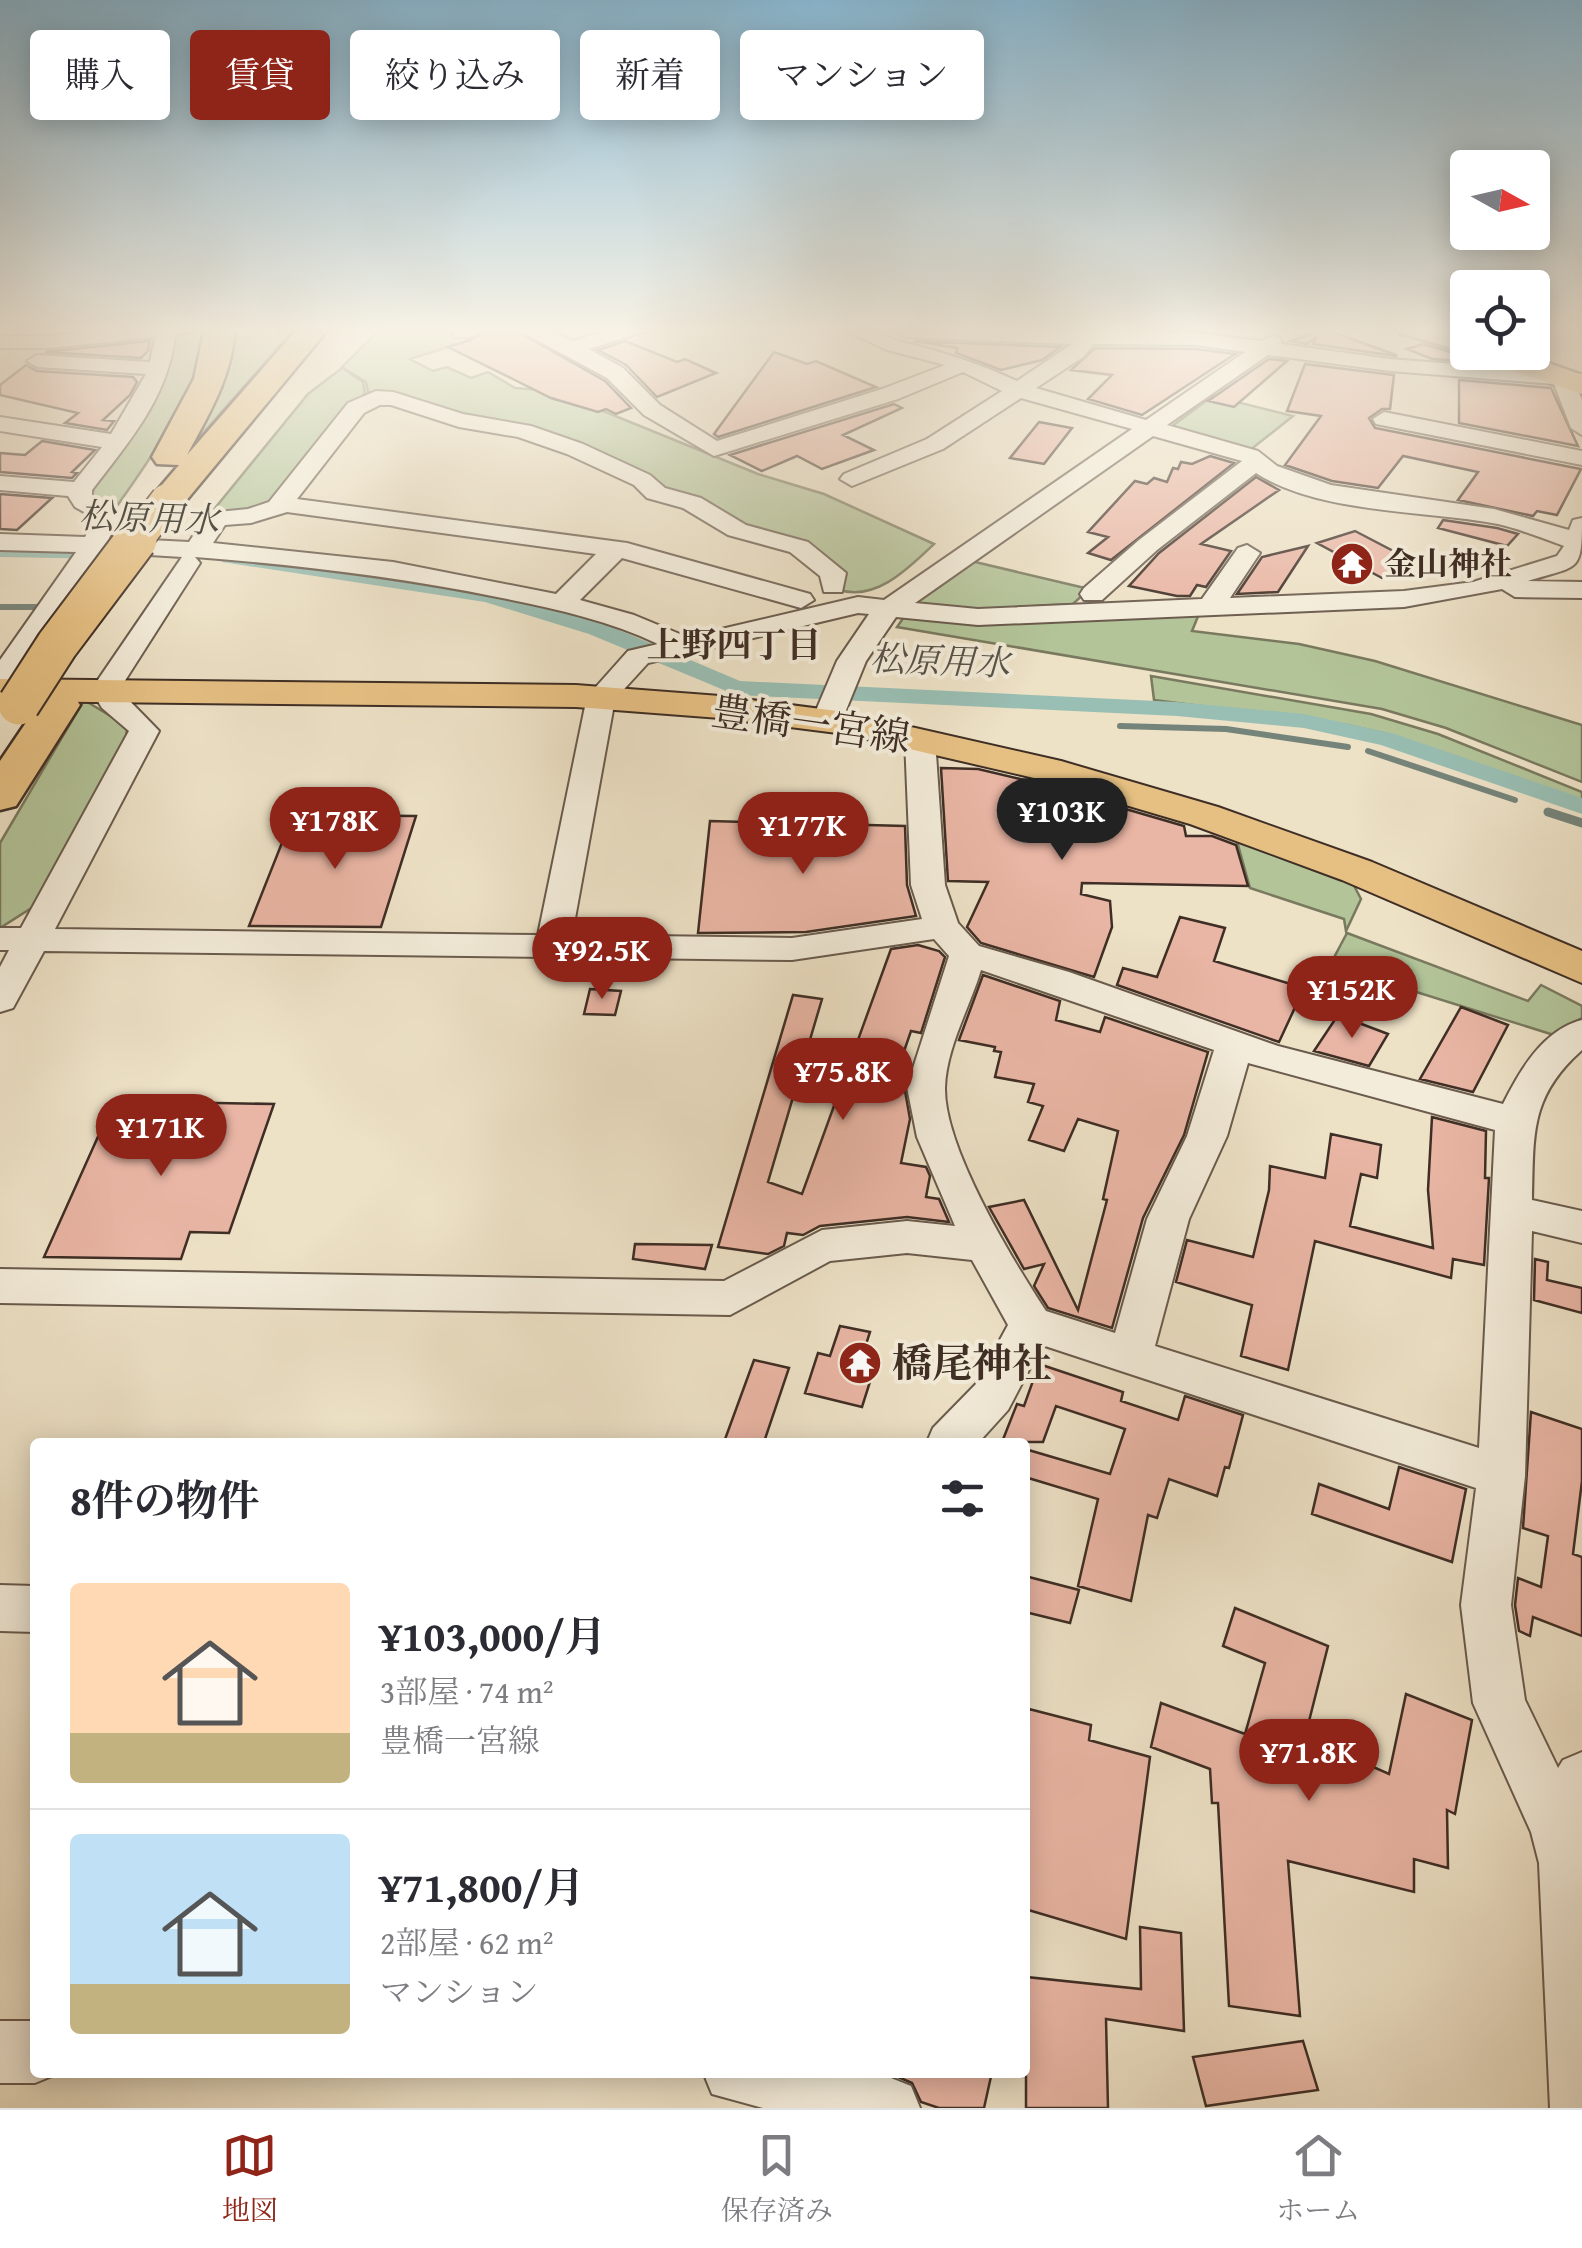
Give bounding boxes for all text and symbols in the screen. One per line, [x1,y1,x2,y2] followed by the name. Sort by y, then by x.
[30,30,170,120] chip: 購入
[190,30,330,120] chip: 賃貸
[350,30,560,120] chip: 絞り込み
[580,30,720,120] chip: 新着
[740,30,984,120] chip: マンション
[1450,150,1550,250] north arrow
[1450,150,1550,370] map controls
[1450,270,1550,370] button: locate
[78,490,223,546] water label: 松原用水
[1384,540,1512,587] place label: 金山神社
[1329,541,1375,587] temple icon: 金山神社
[646,619,822,670] district label: 上野四丁目
[869,633,1014,689] water label: 松原用水
[708,680,914,767] street label: 豊橋一宮線
[992,778,1132,863] pin: ¥103K
[265,787,405,872] pin: ¥178K
[1019,787,1105,834] text: ¥103K
[733,792,873,877] pin: ¥177K
[292,796,378,843] text: ¥178K
[760,801,846,848] text: ¥177K
[521,917,683,1002] pin: ¥92.5K
[554,926,650,973] text: ¥92.5K
[1282,956,1422,1041] pin: ¥152K
[1309,965,1395,1012] text: ¥152K
[762,1038,924,1123] pin: ¥75.8K
[795,1047,891,1094] text: ¥75.8K
[91,1094,231,1179] pin: ¥171K
[118,1103,204,1150] text: ¥171K
[892,1333,1052,1392] place label: 橋尾神社
[837,1340,883,1386] temple icon: 橋尾神社
[70,1469,260,1530] text: 8件の物件
[935,1471,990,1526] icon: filters
[380,1605,606,1666] text: ¥103,000/月
[150,1623,270,1743] icon: home
[380,1668,554,1715] text: 3部屋 · 74 m²
[380,1717,540,1764] text: 豊橋一宮線
[1228,1719,1390,1804] pin: ¥71.8K
[1261,1728,1357,1775] text: ¥71.8K
[380,1856,585,1917] text: ¥71,800/月
[150,1874,270,1994] icon: home
[380,1919,554,1966] text: 2部屋 · 62 m²
[380,1968,539,2015] text: マンション
[222,2128,278,2230] tab: 地図
[721,2128,833,2230] tab: 保存済み
[1276,2128,1360,2230] tab: ホーム

